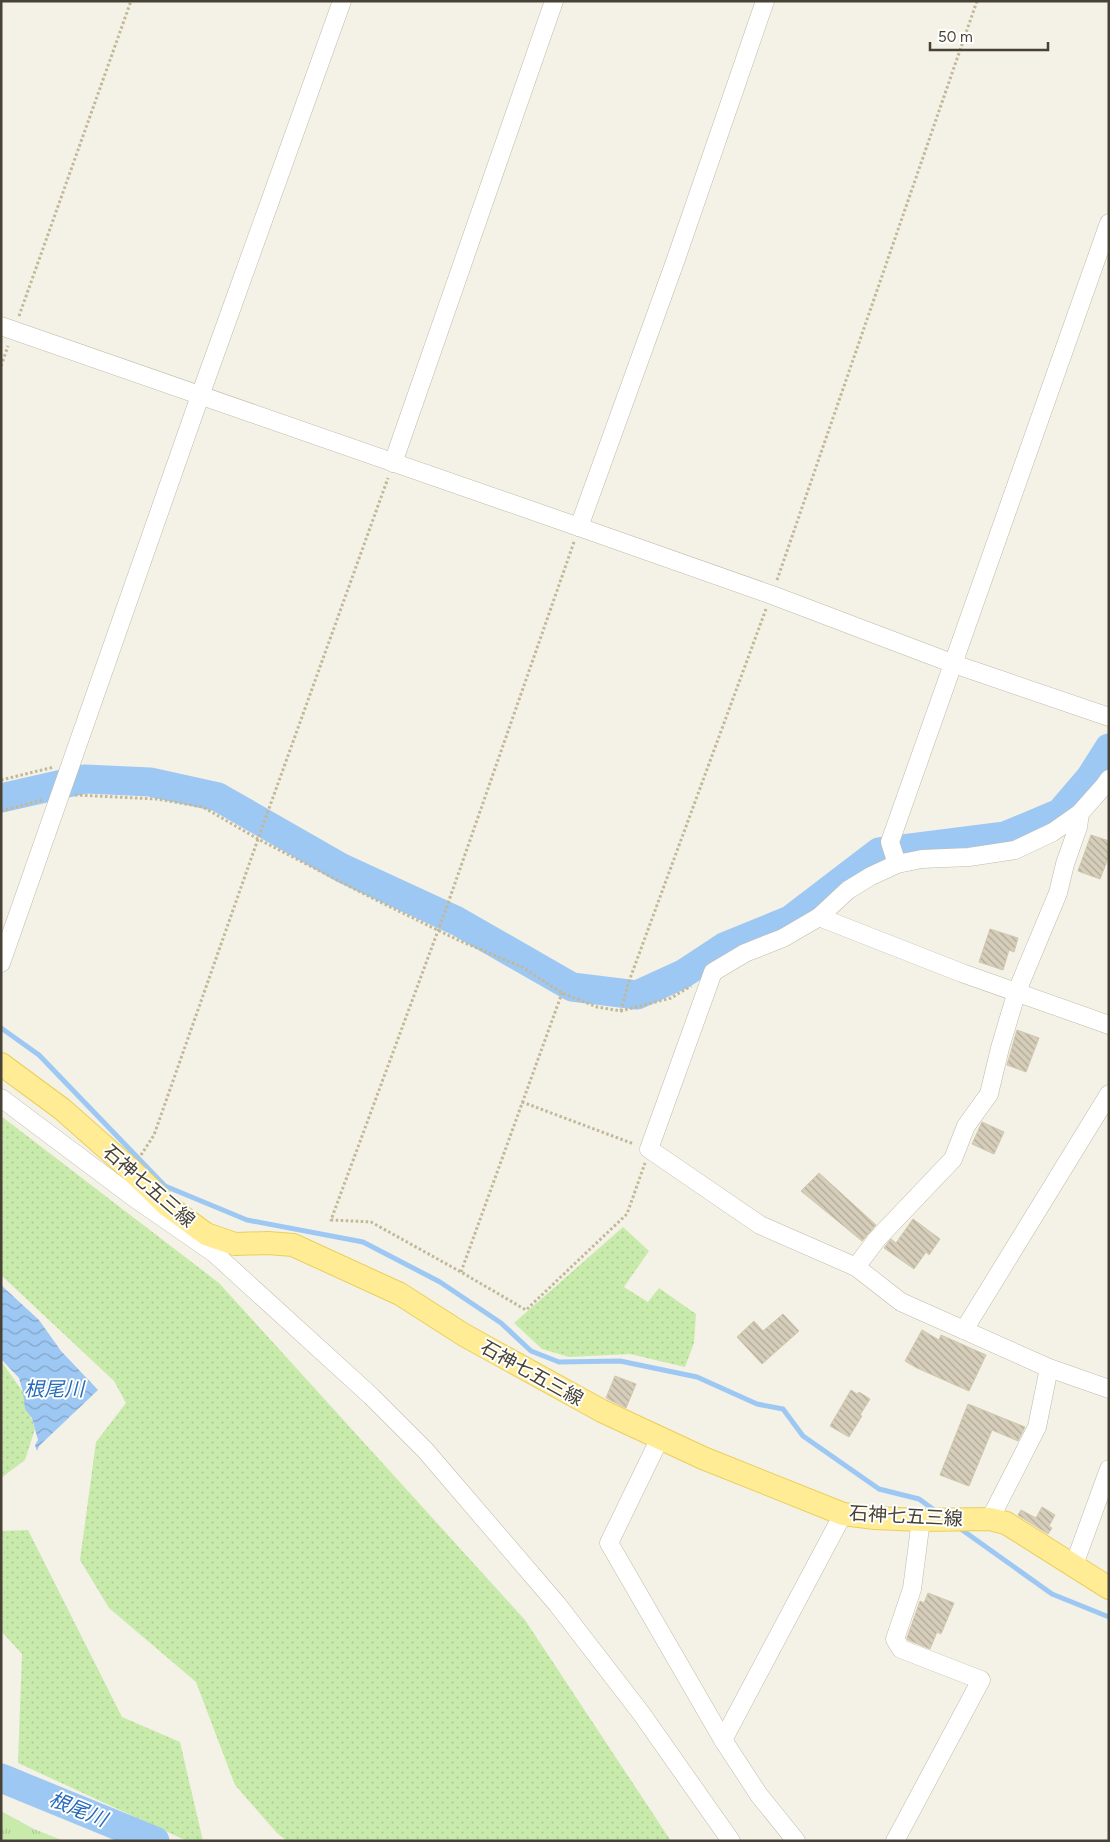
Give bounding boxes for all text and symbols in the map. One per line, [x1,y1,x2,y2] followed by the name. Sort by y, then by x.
[930,20,1048,52] scale bar
[938,28,973,46] text: 50 m
[98,1140,200,1232] street label: 石神七五三線
[477,1335,587,1411] street label: 石神七五三線
[24,1377,86,1401] water label: 根尾川
[848,1502,964,1530] street label: 石神七五三線
[46,1787,112,1832] water label: 根尾川

